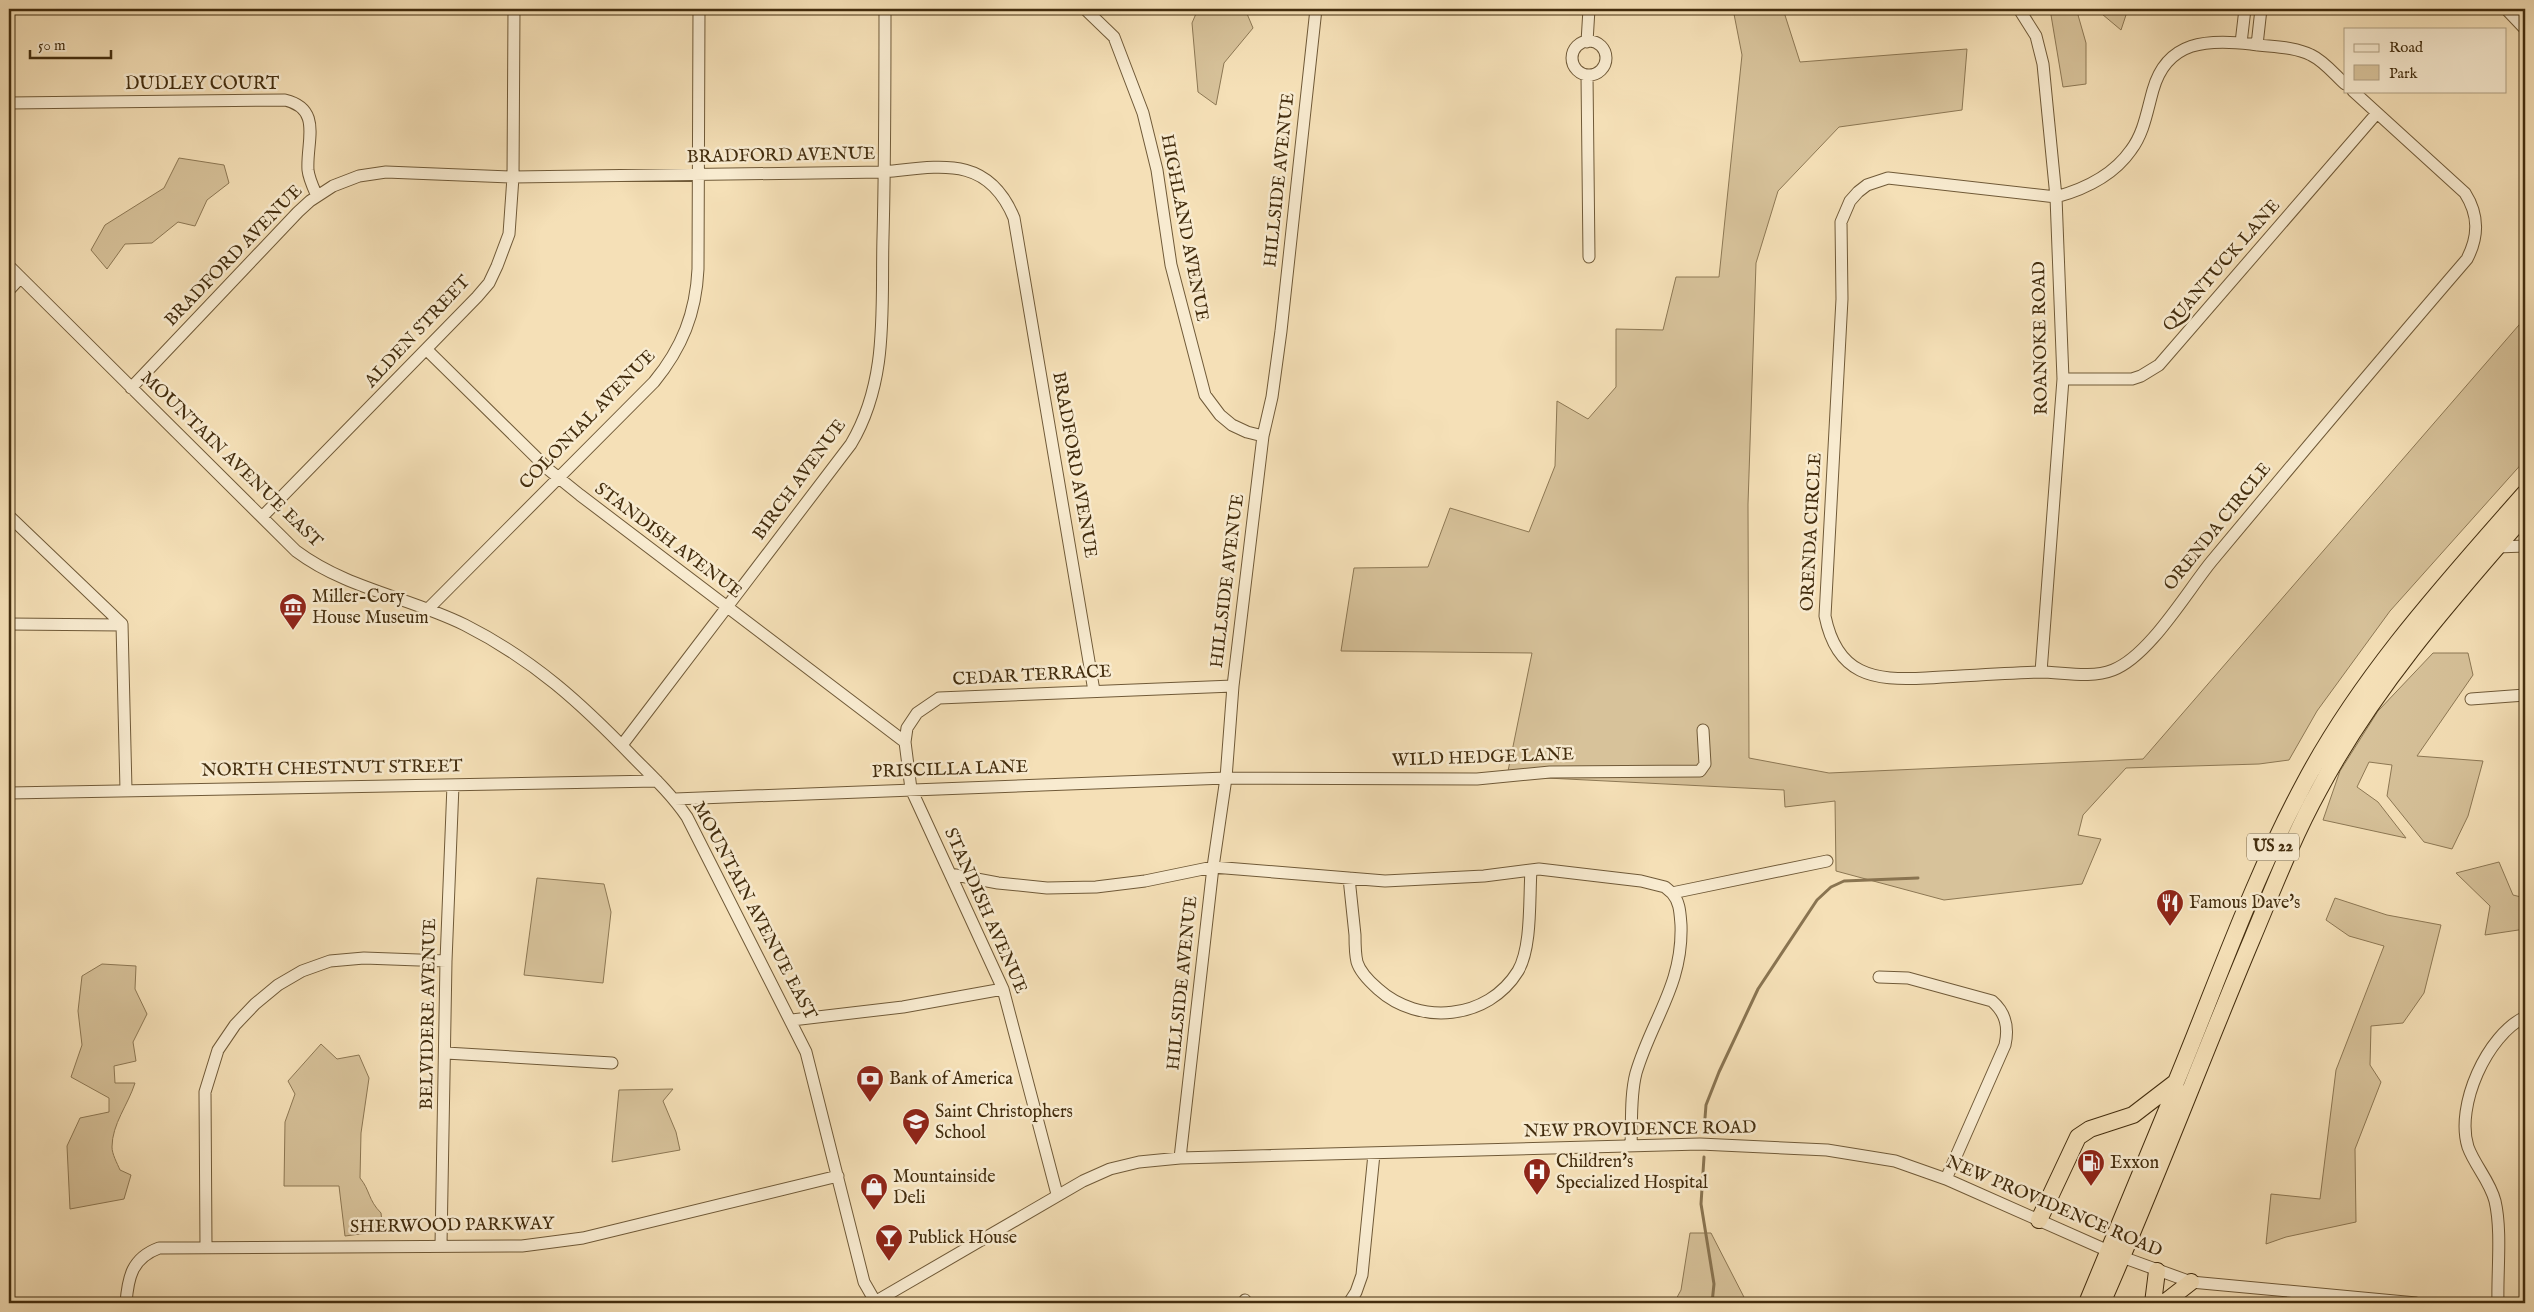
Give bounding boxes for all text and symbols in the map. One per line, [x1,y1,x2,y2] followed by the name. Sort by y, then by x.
[30,28,111,60] scale bar
[2344,28,2506,92] legend
[38,36,66,55] text: 50 m
[2389,38,2424,57] text: Road
[2389,64,2419,83] text: Park
[125,73,279,96] street label: DUDLEY COURT
[1259,92,1301,268] street label: HILLSIDE AVENUE
[1155,132,1213,324] street label: HIGHLAND AVENUE
[686,143,876,169] street label: BRADFORD AVENUE
[160,180,308,332] street label: BRADFORD AVENUE
[2158,195,2286,337] street label: QUANTUCK LANE
[2028,261,2054,415] street label: ROANOKE ROAD
[359,271,476,394] street label: ALDEN STREET
[515,345,661,495] street label: COLONIAL AVENUE
[135,367,327,553] street label: MOUNTAIN AVENUE EAST
[1046,370,1102,560] street label: BRADFORD AVENUE
[748,415,852,545] street label: BIRCH AVENUE
[1796,452,1828,612] street label: ORENDA CIRCLE
[2159,458,2277,596] street label: ORENDA CIRCLE
[590,478,746,604] street label: STANDISH AVENUE
[1206,493,1250,669] street label: HILLSIDE AVENUE
[312,586,429,630] place label: Miller-Cory House Museum
[278,592,308,631] museum icon: Miller-Cory House Museum
[952,660,1112,692] street label: CEDAR TERRACE
[1392,743,1574,773] street label: WILD HEDGE LANE
[201,755,463,783] street label: NORTH CHESTNUT STREET
[871,756,1029,784] street label: PRISCILLA LANE
[687,798,821,1024] street label: MOUNTAIN AVENUE EAST
[938,825,1032,997] street label: STANDISH AVENUE
[2247,834,2299,860] road number: US 22
[2155,888,2185,927] restaurant icon: Famous Dave's
[2189,892,2300,915] place label: Famous Dave's
[1162,895,1204,1071] street label: HILLSIDE AVENUE
[416,918,442,1110] street label: BELVIDERE AVENUE
[855,1064,885,1103] bank icon: Bank of America
[889,1068,1013,1091] place label: Bank of America
[935,1101,1073,1145] place label: Saint Christophers School
[901,1107,931,1146] school or university icon: Saint Christophers School
[1523,1116,1757,1144] street label: NEW PROVIDENCE ROAD
[2076,1148,2106,1187] fuel station icon: Exxon
[1556,1151,1708,1195] place label: Children's Specialized Hospital
[1942,1151,2166,1263] street label: NEW PROVIDENCE ROAD
[2110,1152,2159,1175] place label: Exxon
[1522,1157,1552,1196] hospital icon: Children's Specialized Hospital
[893,1166,996,1210] place label: Mountainside Deli
[859,1172,889,1211] shop icon: Mountainside Deli
[350,1213,555,1239] street label: SHERWOOD PARKWAY
[874,1223,904,1262] bar icon: Publick House
[908,1227,1017,1250] place label: Publick House

